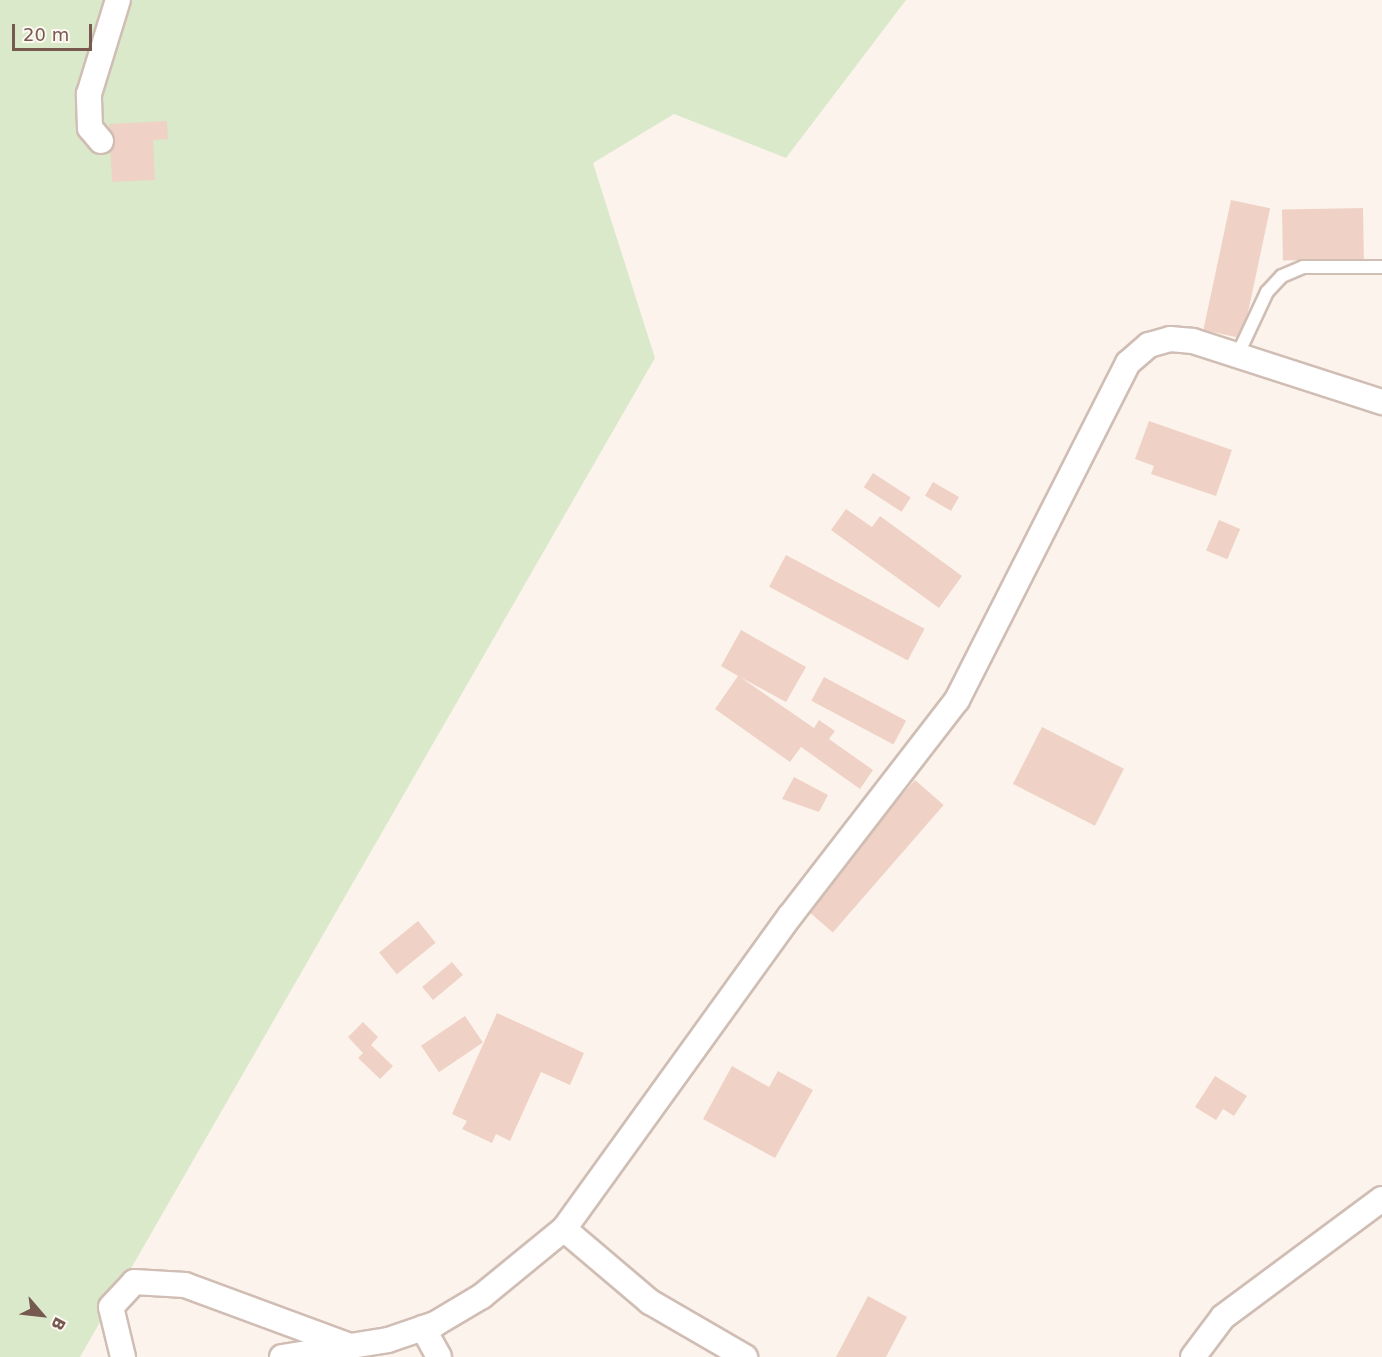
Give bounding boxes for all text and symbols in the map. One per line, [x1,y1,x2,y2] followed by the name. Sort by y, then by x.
[15,12,94,50] scale bar
[23,24,69,45] text: 20 m
[12,1285,72,1345] north arrow
[47,1314,70,1334] text: B

